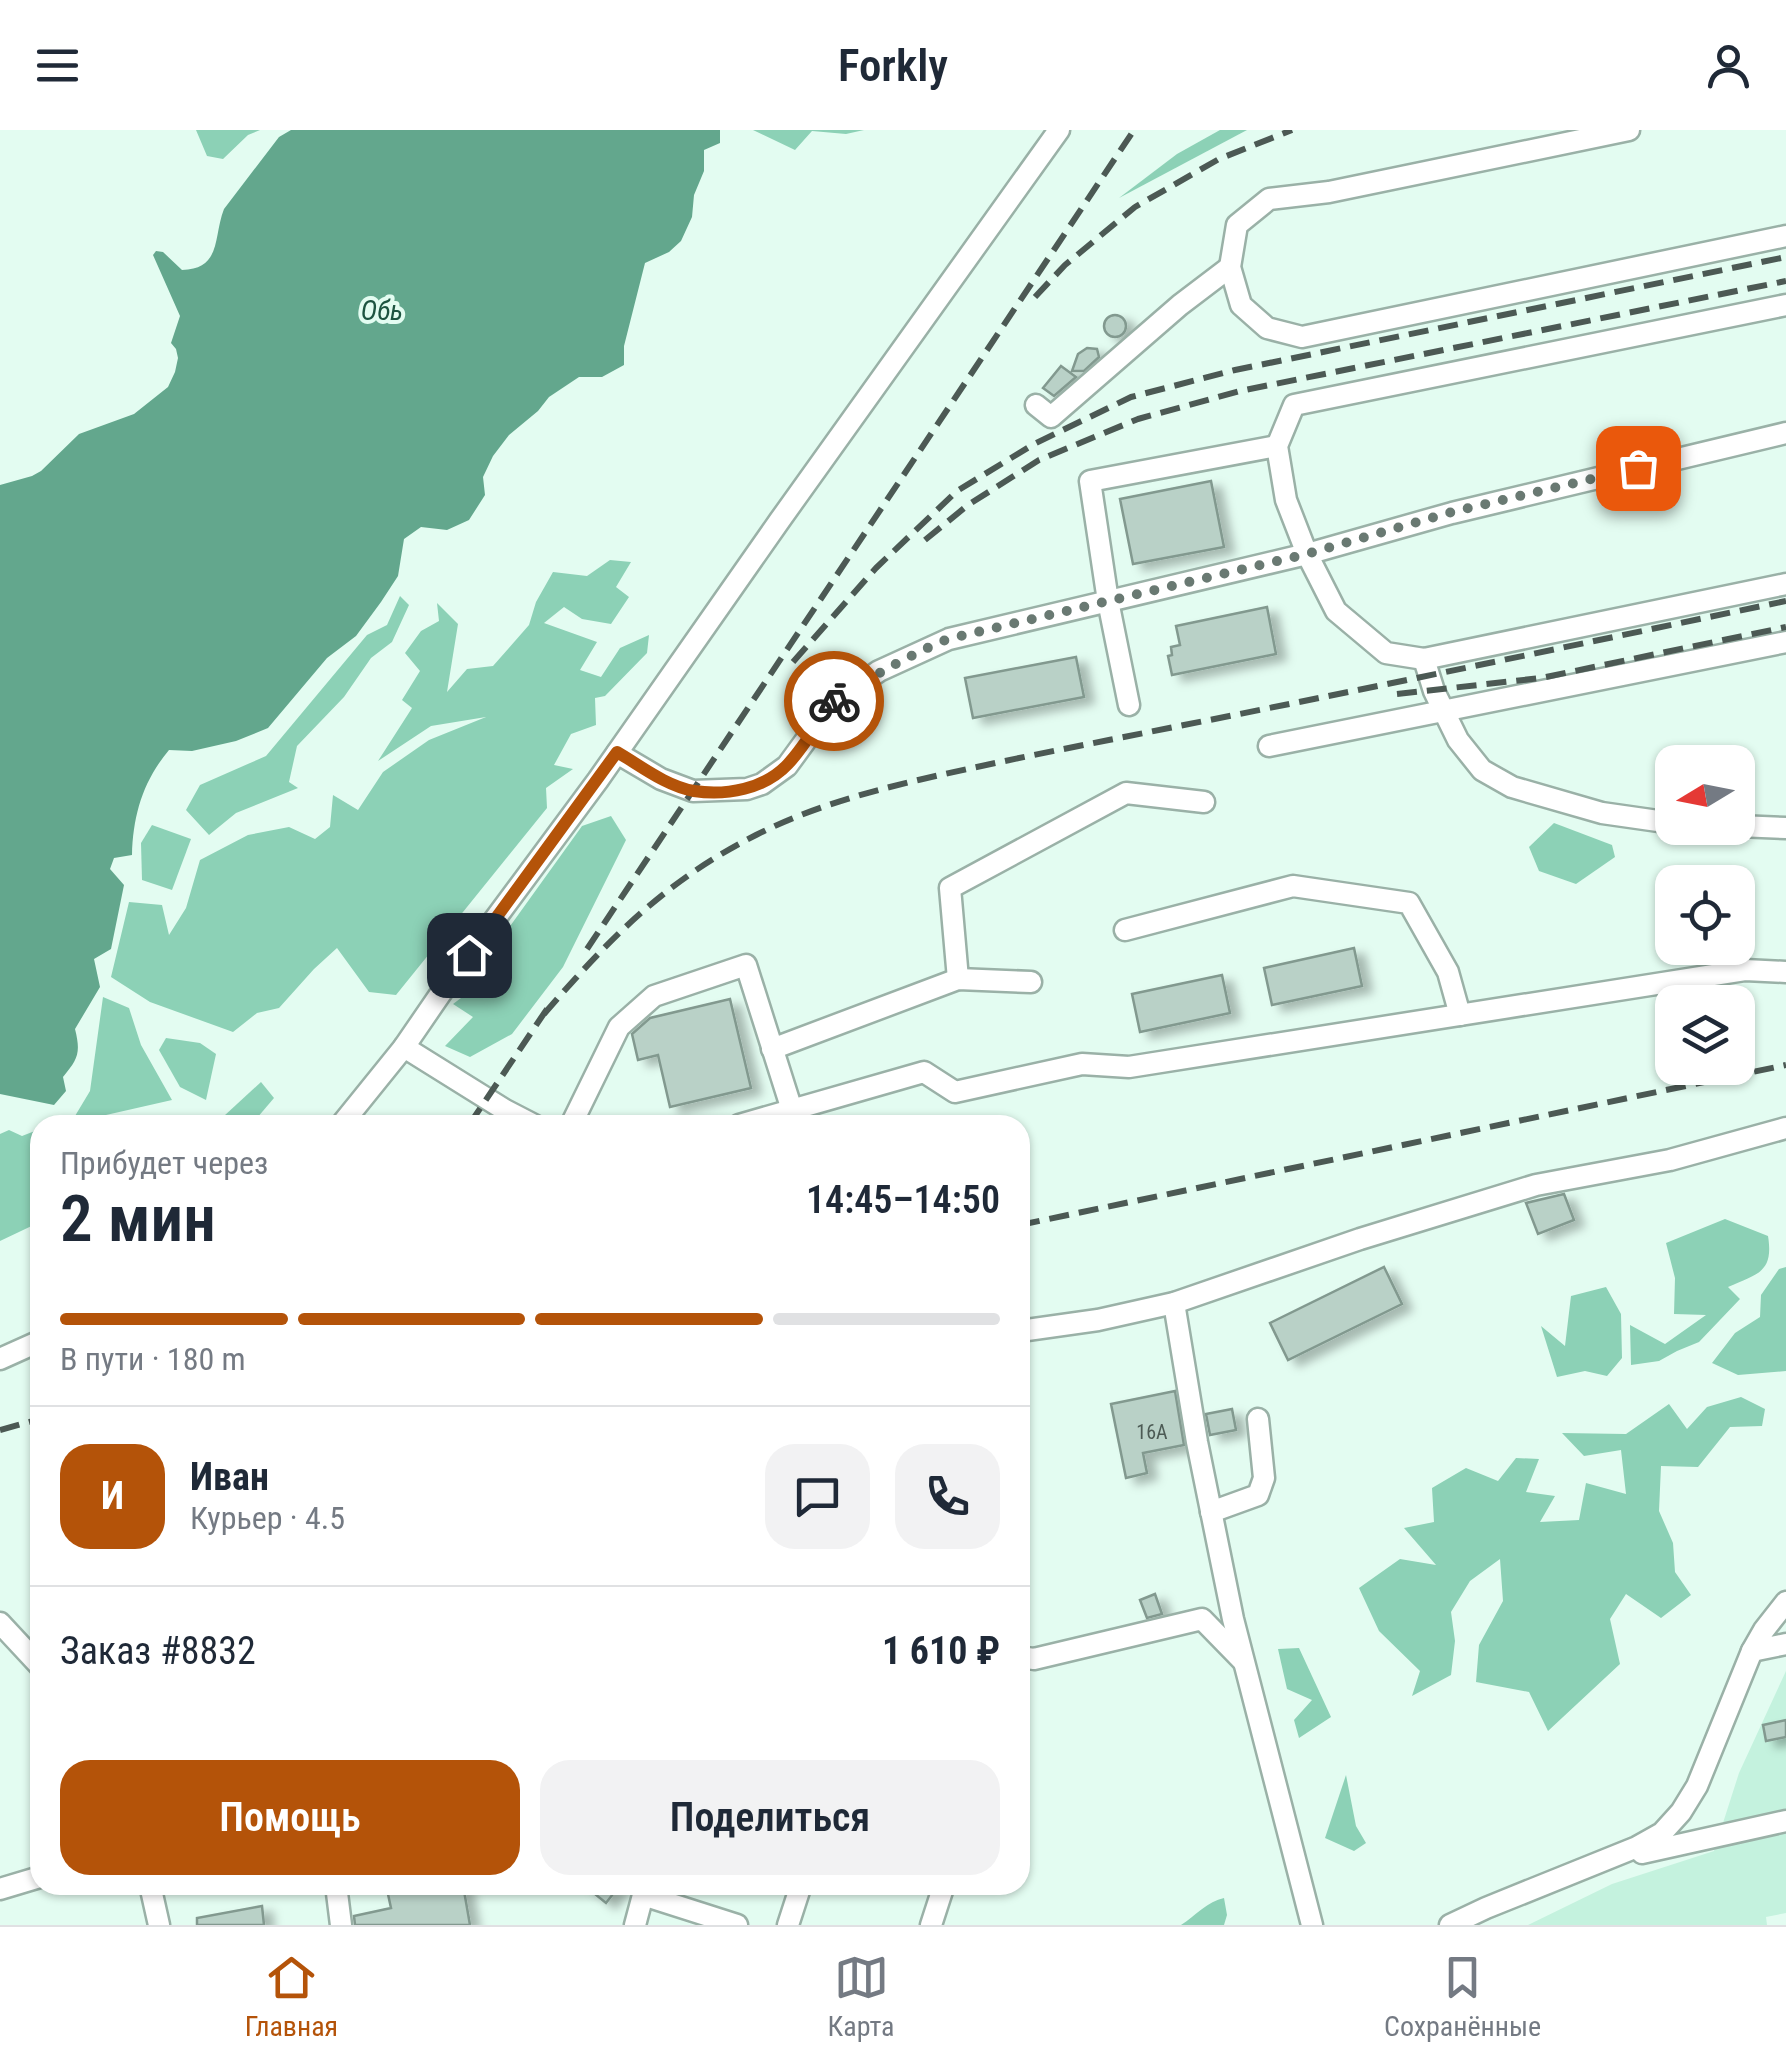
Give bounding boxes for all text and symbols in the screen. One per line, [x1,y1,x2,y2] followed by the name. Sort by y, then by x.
[30,38,85,93] icon: menu
[1701,38,1756,93] icon: person
[838,39,948,92] text: Forkly
[361,294,403,327] water label: Обь
[1596,426,1681,511] pin
[1611,441,1666,496] icon: bag
[784,651,884,751] courier
[807,674,862,729] icon: bike
[1655,745,1755,845] north arrow
[1655,745,1755,1085] map controls
[1655,865,1755,965] button: locate
[427,913,512,998] pin
[442,928,497,983] icon: home
[1655,985,1755,1085] button: layers
[60,1144,268,1182] text: Прибудет через
[806,1178,1000,1222] text: 14:45–14:50
[60,1181,216,1257] text: 2 мин
[60,1340,246,1378] text: В пути · 180 m
[1136,1420,1168,1444] house number: 16А
[765,1444,870,1549] button: chat
[895,1444,1000,1549] button: phone
[190,1455,269,1499] text: Иван
[101,1474,124,1518] text: И
[190,1499,345,1537] text: Курьер · 4.5
[60,1629,256,1673] text: Заказ #8832
[882,1629,1000,1673] text: 1 610 ₽
[60,1760,520,1875] button: Помощь
[540,1760,1000,1875] button: Поделиться
[245,1950,338,2043] tab: Главная
[828,1950,895,2043] tab: Карта
[1384,1950,1541,2043] tab: Сохранённые

